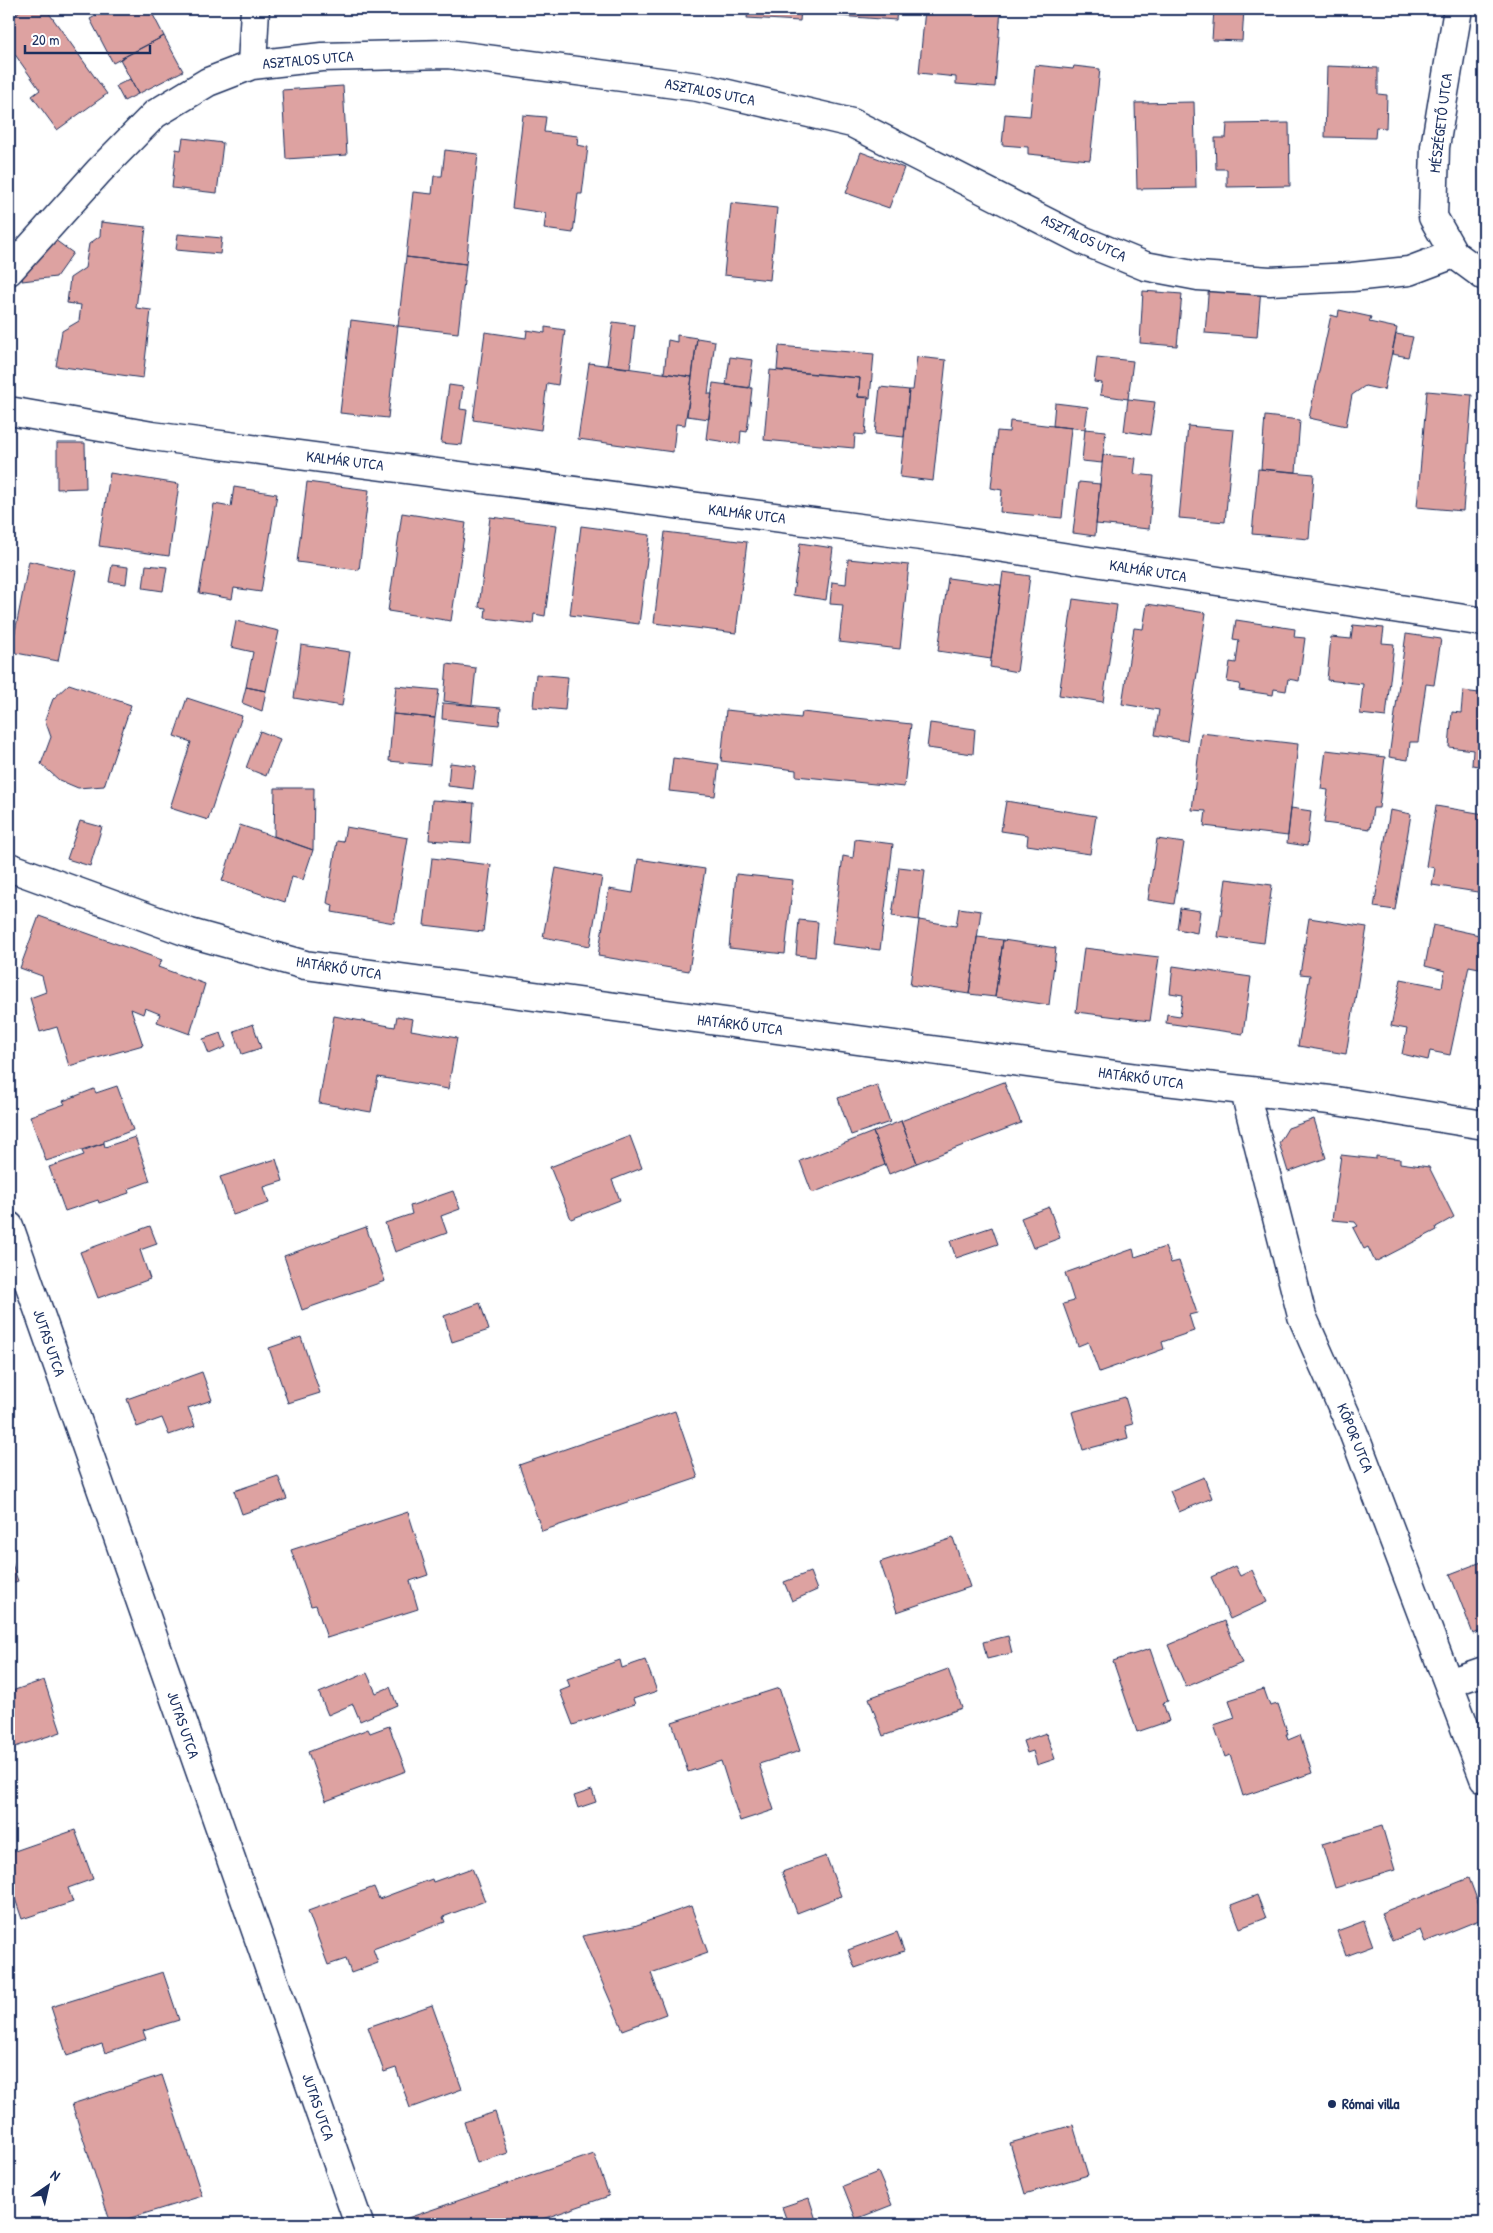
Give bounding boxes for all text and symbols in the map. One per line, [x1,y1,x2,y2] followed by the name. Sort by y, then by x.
[25,22,150,54] scale bar
[32,29,59,50] text: 20 m
[262,45,355,74] street label: ASZTALOS UTCA
[1424,71,1457,174] street label: MÉSZÉGETŐ UTCA
[663,72,758,111] street label: ASZTALOS UTCA
[1038,209,1131,267] street label: ASZTALOS UTCA
[305,445,386,476] street label: KALMÁR UTCA
[707,498,788,529] street label: KALMÁR UTCA
[1108,554,1189,587] street label: KALMÁR UTCA
[295,950,384,985] street label: HATÁRKŐ UTCA
[696,1009,785,1040] street label: HATÁRKŐ UTCA
[1097,1061,1186,1094] street label: HATÁRKŐ UTCA
[28,1307,71,1380] street label: JUTAS UTCA
[1332,1400,1379,1476] street label: KŐPOR UTCA
[162,1689,205,1762] street label: JUTAS UTCA
[297,2071,340,2144] street label: JUTAS UTCA
[1342,2093,1400,2114] place label: Római villa
[1326,2098,1338,2110] marker: Római villa
[22,2160,72,2210] north arrow
[47,2165,64,2185] text: N

